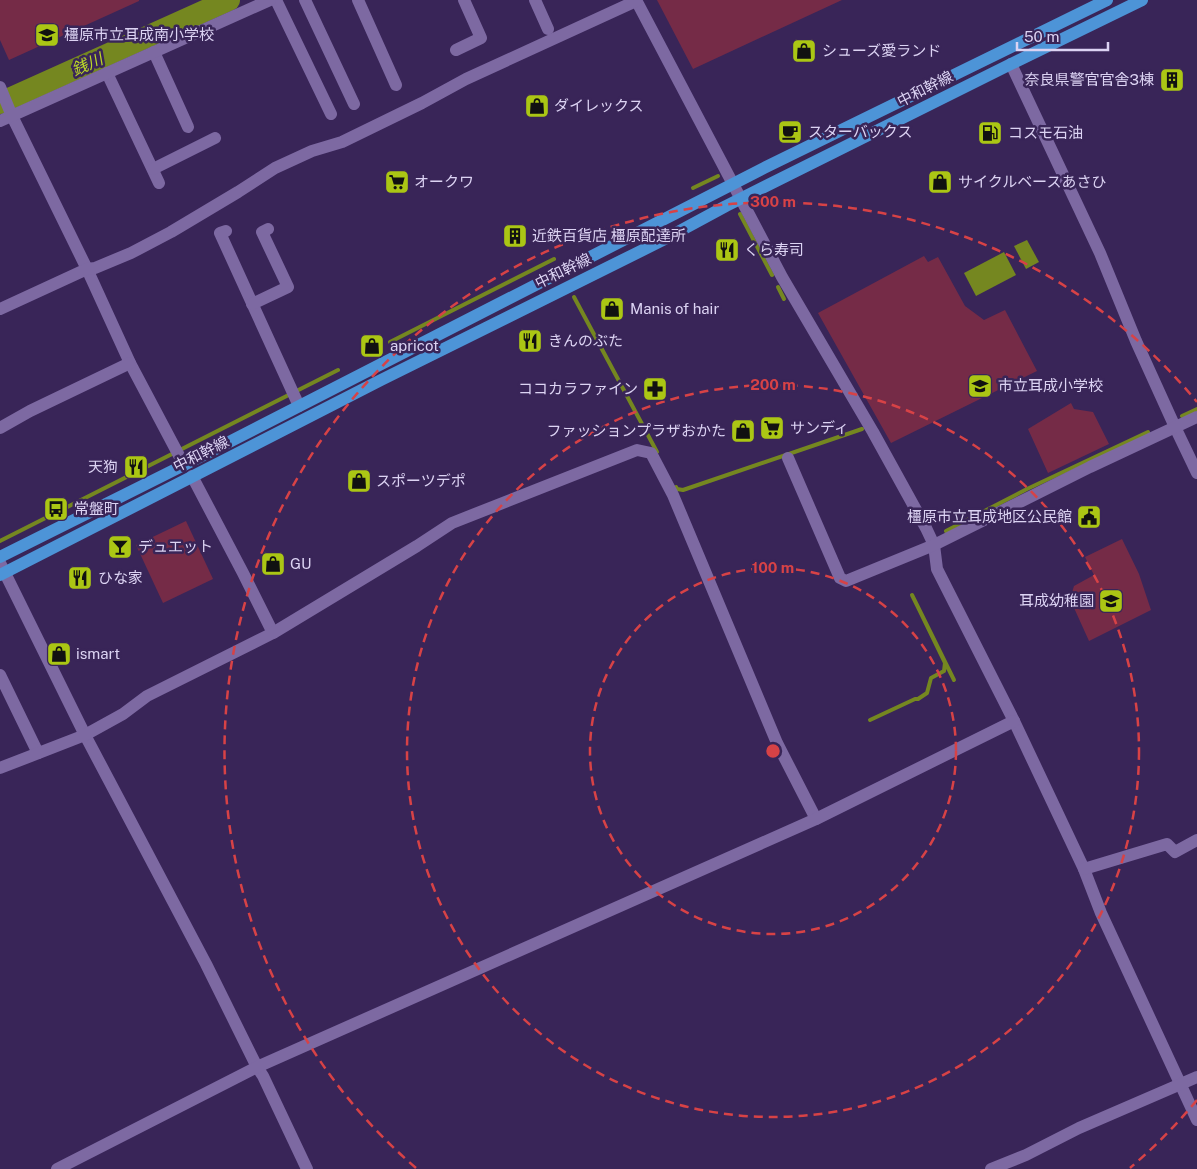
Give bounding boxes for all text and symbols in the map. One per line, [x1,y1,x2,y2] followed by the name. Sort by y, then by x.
[1017,20,1108,52] scale bar
[34,22,60,48] school or university icon: 橿原市立耳成南小学校
[64,26,214,43] place label: 橿原市立耳成南小学校
[1024,28,1059,45] text: 50 m
[791,38,817,64] shop icon: シューズ愛ランド
[822,42,941,59] place label: シューズ愛ランド
[69,48,108,80] water label: 銭川
[894,67,955,110] street label: 中和幹線
[1159,67,1185,93] building icon: 奈良県警官官舎3棟
[1025,71,1154,88] place label: 奈良県警官官舎3棟
[524,93,550,119] shop icon: ダイレックス
[554,97,644,114] place label: ダイレックス
[777,119,803,145] cafe icon: スターバックス
[977,120,1003,146] fuel station icon: コスモ石油
[808,123,912,140] place label: スターバックス
[1008,124,1083,141] place label: コスモ石油
[384,169,410,195] supermarket icon: オークワ
[927,169,953,195] shop icon: サイクルベースあさひ
[414,173,474,190] place label: オークワ
[958,173,1107,190] place label: サイクルベースあさひ
[750,193,796,210] text: 300 m
[502,223,528,249] building icon: 近鉄百貨店 橿原配達所
[532,227,686,244] place label: 近鉄百貨店 橿原配達所
[714,237,740,263] restaurant icon: くら寿司
[744,241,804,258] place label: くら寿司
[532,250,593,291] street label: 中和幹線
[599,296,625,322] shop icon: Manis of hair
[630,300,719,317] place label: Manis of hair
[517,328,543,354] restaurant icon: きんのぶた
[548,332,623,349] place label: きんのぶた
[359,333,385,359] shop icon: apricot
[390,337,439,354] place label: apricot
[967,373,993,399] school or university icon: 市立耳成小学校
[642,376,668,402] pharmacy icon: ココカラファイン
[750,376,796,393] text: 200 m
[998,377,1103,394] place label: 市立耳成小学校
[518,380,638,397] place label: ココカラファイン
[759,415,785,441] supermarket icon: サンディ
[730,418,756,444] shop icon: ファッションプラザおかた
[790,419,849,436] place label: サンディ
[546,422,726,439] place label: ファッションプラザおかた
[170,432,231,475] street label: 中和幹線
[123,454,149,480] restaurant icon: 天狗
[88,458,118,475] place label: 天狗
[346,468,372,494] shop icon: スポーツデポ
[376,472,466,489] place label: スポーツデポ
[43,496,69,522] bus stop icon: 常盤町
[74,500,119,517] place label: 常盤町
[1076,504,1102,530] public building icon: 橿原市立耳成地区公民館
[907,508,1072,525] place label: 橿原市立耳成地区公民館
[107,534,133,560] bar icon: デュエット
[138,538,213,555] place label: デュエット
[260,551,286,577] shop icon: GU
[290,555,312,572] place label: GU
[752,559,794,576] text: 100 m
[67,565,93,591] restaurant icon: ひな家
[98,569,143,586] place label: ひな家
[1098,588,1124,614] school or university icon: 耳成幼稚園
[1019,592,1094,609] place label: 耳成幼稚園
[46,641,72,667] shop icon: ismart
[76,645,120,662] place label: ismart
[764,742,782,760] centre of rings

